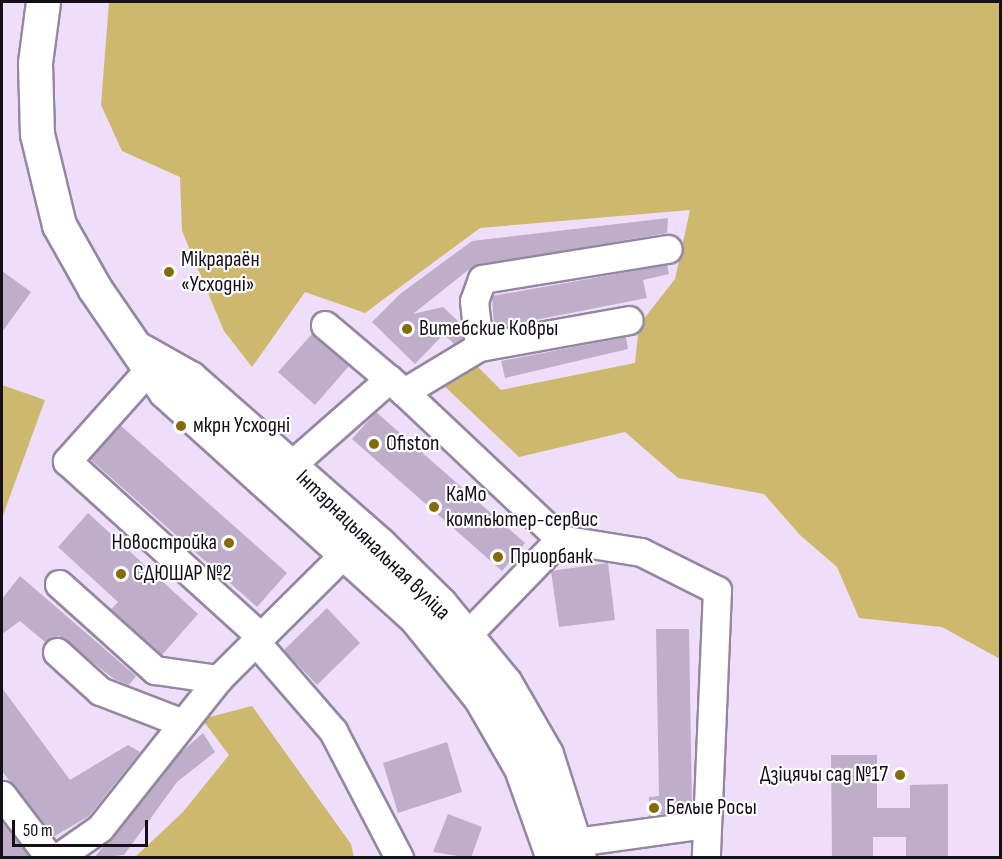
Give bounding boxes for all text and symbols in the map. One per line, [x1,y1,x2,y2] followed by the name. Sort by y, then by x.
[181,246,260,298] place label: Мікрараён «Усходні»
[162,265,176,279] marker: Мікрараён «Усходні»
[419,316,558,342] place label: Витебские Ковры
[400,322,414,336] marker: Витебские Ковры
[193,413,290,439] place label: мкрн Усходні
[174,419,188,433] marker: мкрн Усходні
[386,431,439,457] place label: Ofiston
[367,437,381,451] marker: Ofiston
[290,464,456,626] street label: Інтэрнацыянальная вуліца
[446,481,598,532] place label: КаМо компьютер-сервис
[427,500,441,514] marker: КаМо компьютер-сервис
[112,530,217,556] place label: Новостройка
[222,536,236,550] marker: Новостройка
[510,544,593,570] place label: Приорбанк
[491,550,505,564] marker: Приорбанк
[133,561,232,587] place label: СДЮШАР №2
[114,567,128,581] marker: СДЮШАР №2
[760,762,888,788] place label: Дзіцячы сад №17
[893,768,907,782] marker: Дзіцячы сад №17
[666,795,757,821] place label: Белые Росы
[647,801,661,815] marker: Белые Росы
[15,808,152,846] scale bar
[23,820,53,841] text: 50 m

